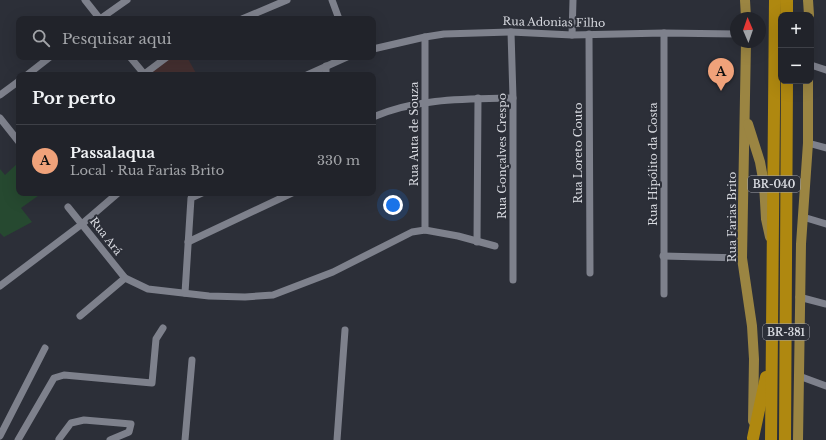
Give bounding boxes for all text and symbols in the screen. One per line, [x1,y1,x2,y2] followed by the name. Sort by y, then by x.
[730,12,766,48] north arrow
[778,12,814,84] map controls
[778,12,814,48] button: +
[503,14,605,30] street label: Rua Adonias Filho
[16,16,376,60] search box
[30,27,52,49] icon: search
[62,29,172,48] text: Pesquisar aqui
[778,48,814,84] button: −
[708,58,734,91] pin: A
[407,81,421,186] street label: Rua Auta de Souza
[32,88,116,109] text: Por perto
[495,93,509,219] street label: Rua Gonçalves Crespo
[646,101,660,226] street label: Rua Hipólito da Costa
[571,102,585,204] street label: Rua Loreto Couto
[70,143,155,162] text: Passalaqua
[40,152,50,169] text: A
[317,152,360,169] text: 330 m
[70,162,224,179] text: Local · Rua Farias Brito
[725,172,739,262] street label: Rua Farias Brito
[748,176,800,192] road number: BR-040
[383,195,403,215] your location
[87,214,126,259] street label: Rua Ará
[763,324,809,340] road number: BR-381

